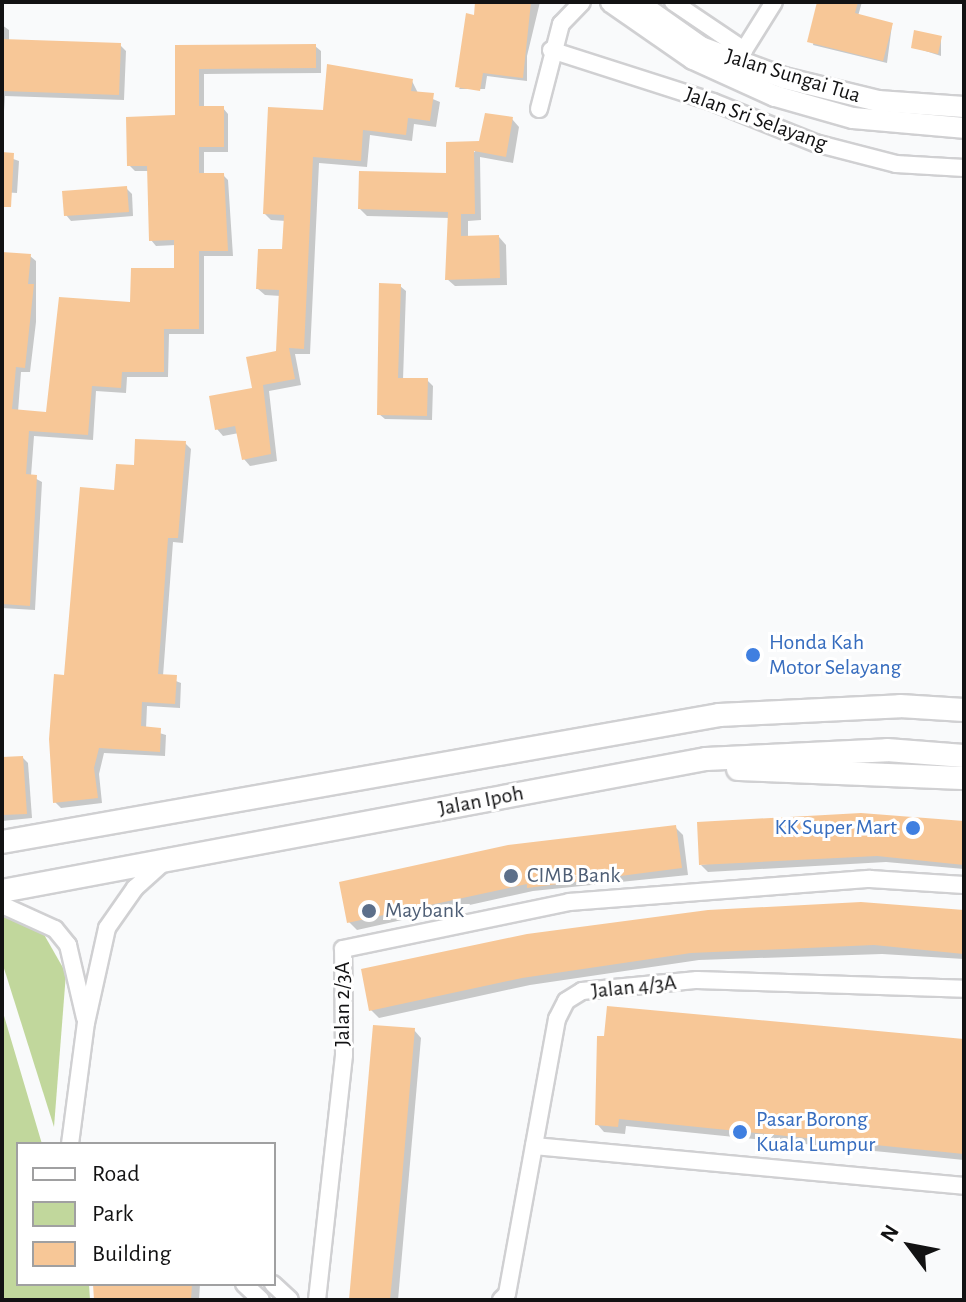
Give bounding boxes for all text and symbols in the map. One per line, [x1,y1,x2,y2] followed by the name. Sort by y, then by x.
[722,43,864,109] street label: Jalan Sungai Tua
[681,81,831,157] street label: Jalan Sri Selayang
[769,629,901,680] place label: Honda Kah Motor Selayang
[744,646,762,664] marker: Honda Kah Motor Selayang
[436,780,526,822] street label: Jalan Ipoh
[774,815,897,841] place label: KK Super Mart
[904,819,922,837] marker: KK Super Mart
[527,863,620,889] place label: CIMB Bank
[502,867,520,885] marker: CIMB Bank
[385,898,464,924] place label: Maybank
[360,902,378,920] marker: Maybank
[330,961,356,1047] street label: Jalan 2/3A
[590,969,678,1005] street label: Jalan 4/3A
[756,1106,875,1158] place label: Pasar Borong Kuala Lumpur
[731,1123,749,1141] marker: Pasar Borong Kuala Lumpur
[16,1142,276,1286] legend
[92,1162,140,1186] text: Road
[92,1202,133,1226] text: Park
[870,1206,950,1286] north arrow
[876,1221,903,1246] text: N
[92,1242,171,1266] text: Building

